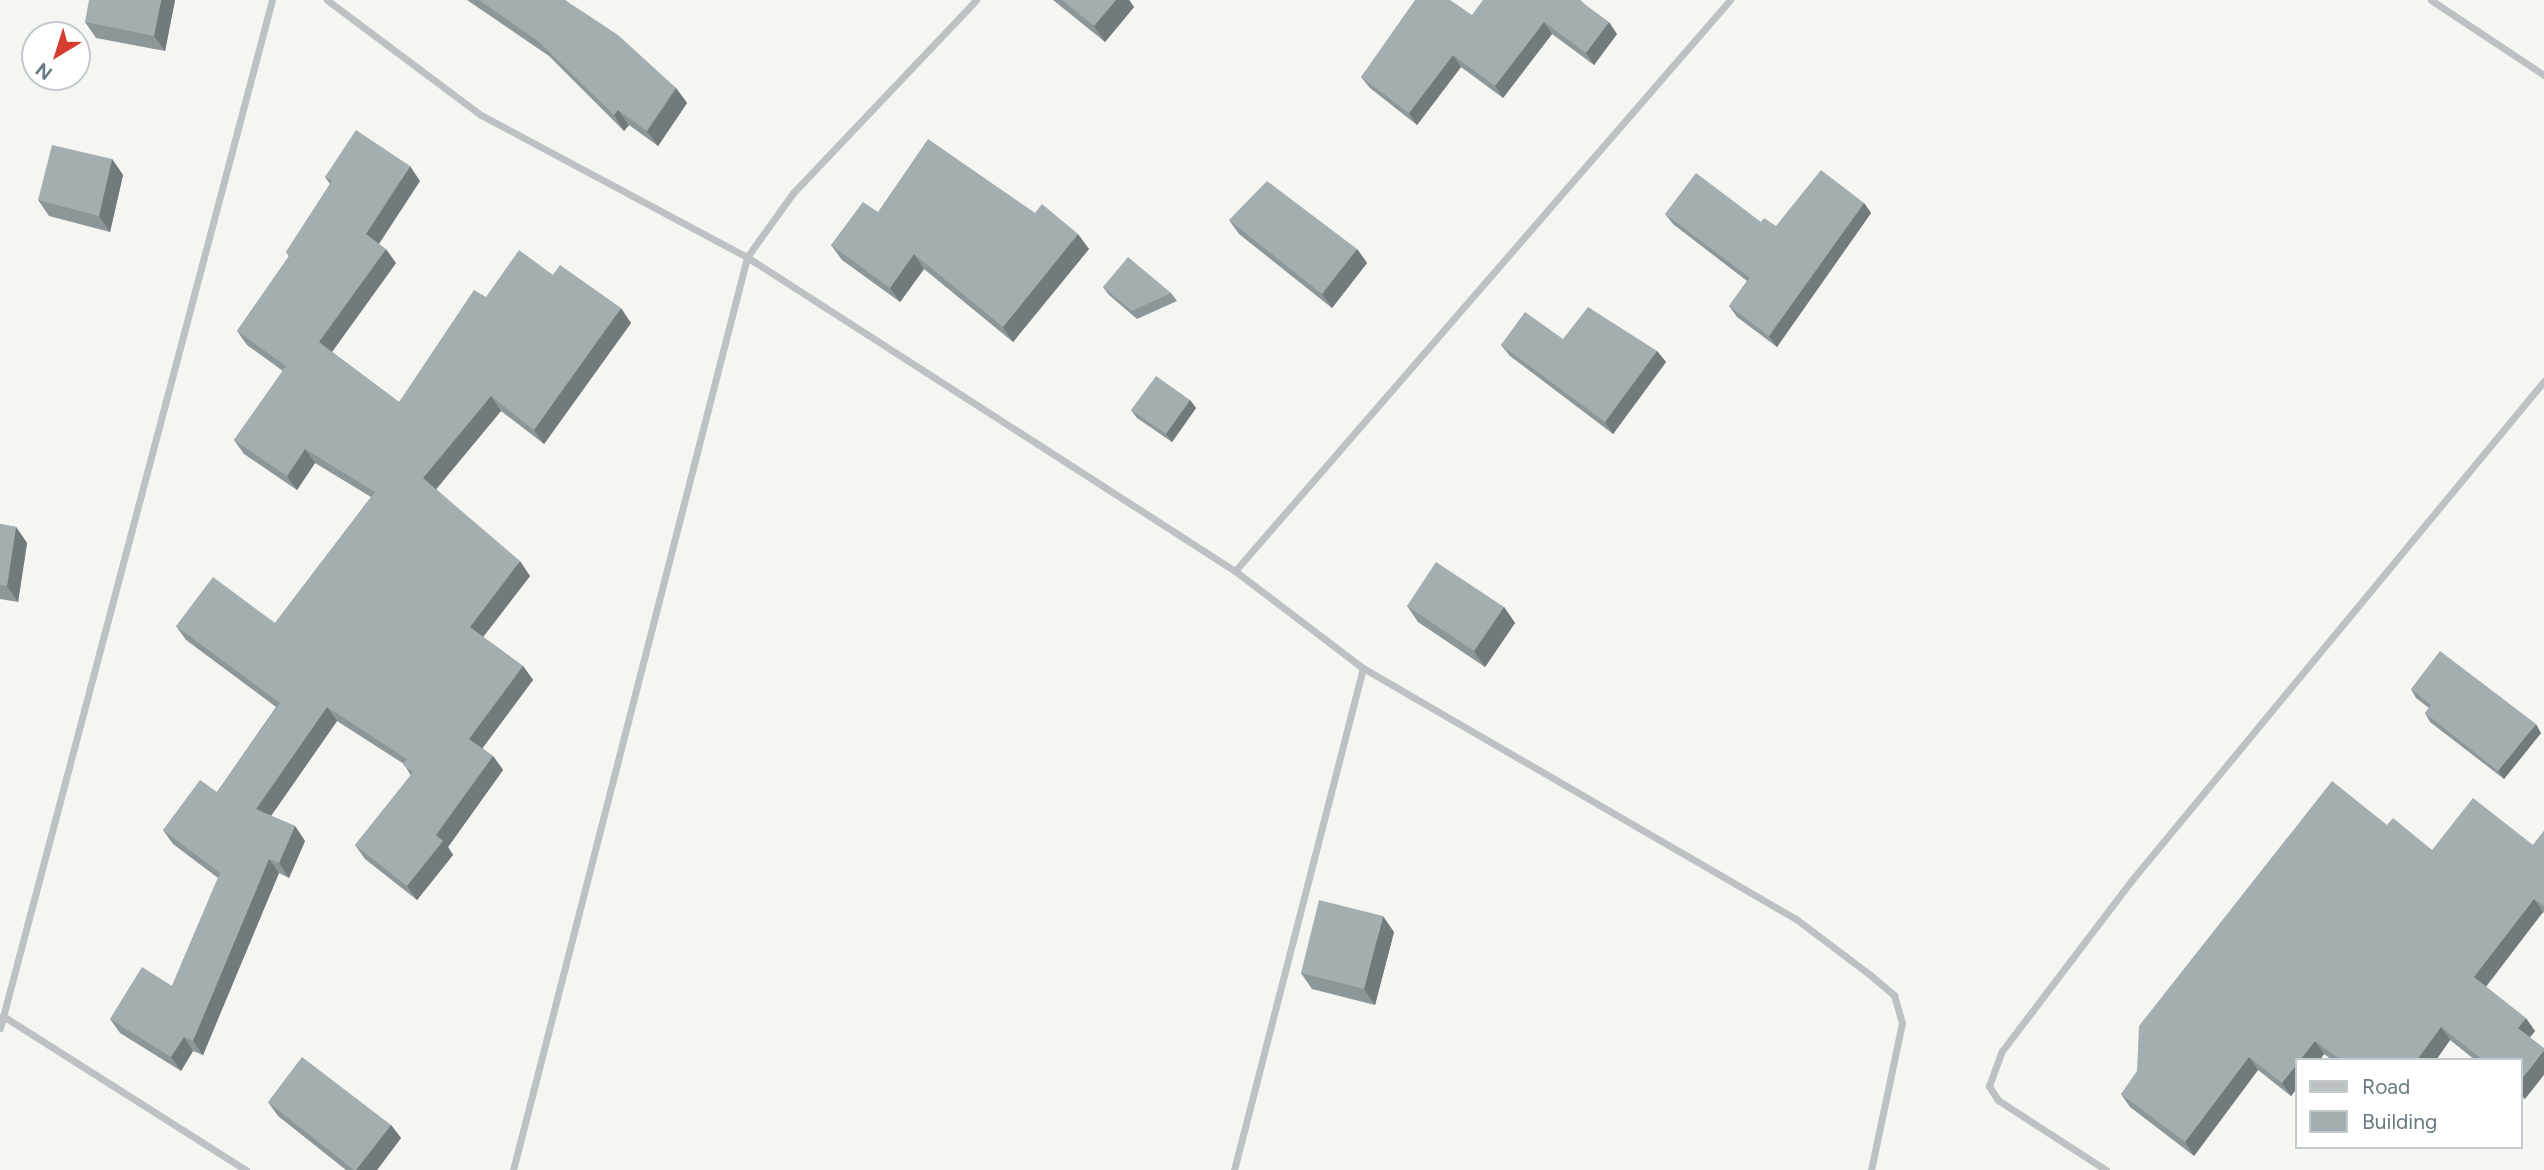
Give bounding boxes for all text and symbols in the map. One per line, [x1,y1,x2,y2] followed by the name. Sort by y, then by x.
[21,21,91,91] north arrow
[31,58,57,85] text: N
[2296,1058,2523,1149] legend
[2362,1074,2410,1099] text: Road
[2362,1109,2437,1134] text: Building

